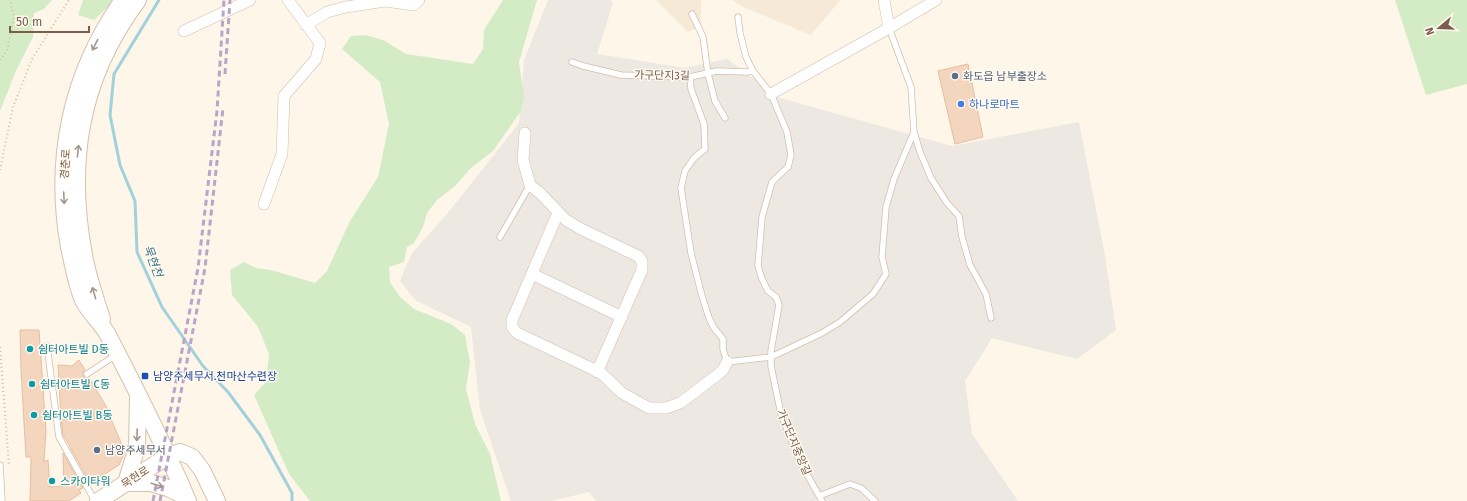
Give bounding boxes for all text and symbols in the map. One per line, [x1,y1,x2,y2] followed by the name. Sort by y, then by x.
[10,8,89,34] scale bar
[1419,8,1459,48] north arrow
[16,15,42,29] text: 50 m
[1423,26,1437,37] text: N
[91,39,98,51] one-way arrow
[634,69,690,82] street label: 가구단지3길
[963,70,1047,83] place label: 화도읍 남부출장소
[950,71,960,81] marker: 화도읍 남부출장소
[969,98,1020,111] place label: 하나로마트
[956,99,966,109] marker: 하나로마트
[74,145,82,158] one-way arrow
[58,148,73,180] street label: 경춘로
[60,191,67,204] one-way arrow
[141,243,166,281] water label: 묵현천
[90,287,97,300] one-way arrow
[38,343,109,356] place label: 쉼터아트빌 D동
[25,344,35,354] marker: 쉼터아트빌 D동
[153,370,277,383] place label: 남양주세무서.천마산수련장
[140,371,150,381] marker: 남양주세무서.천마산수련장
[40,378,110,391] place label: 쉼터아트빌 C동
[27,379,37,389] marker: 쉼터아트빌 C동
[774,407,813,477] street label: 가구단지중앙길
[42,409,112,422] place label: 쉼터아트빌 B동
[29,410,39,420] marker: 쉼터아트빌 B동
[134,428,141,441] one-way arrow
[105,444,166,457] place label: 남양주세무서
[92,445,102,455] marker: 남양주세무서
[119,464,152,491] street label: 묵현로
[60,475,111,488] place label: 스카이타워
[47,476,57,486] marker: 스카이타워
[151,482,164,489] one-way arrow

